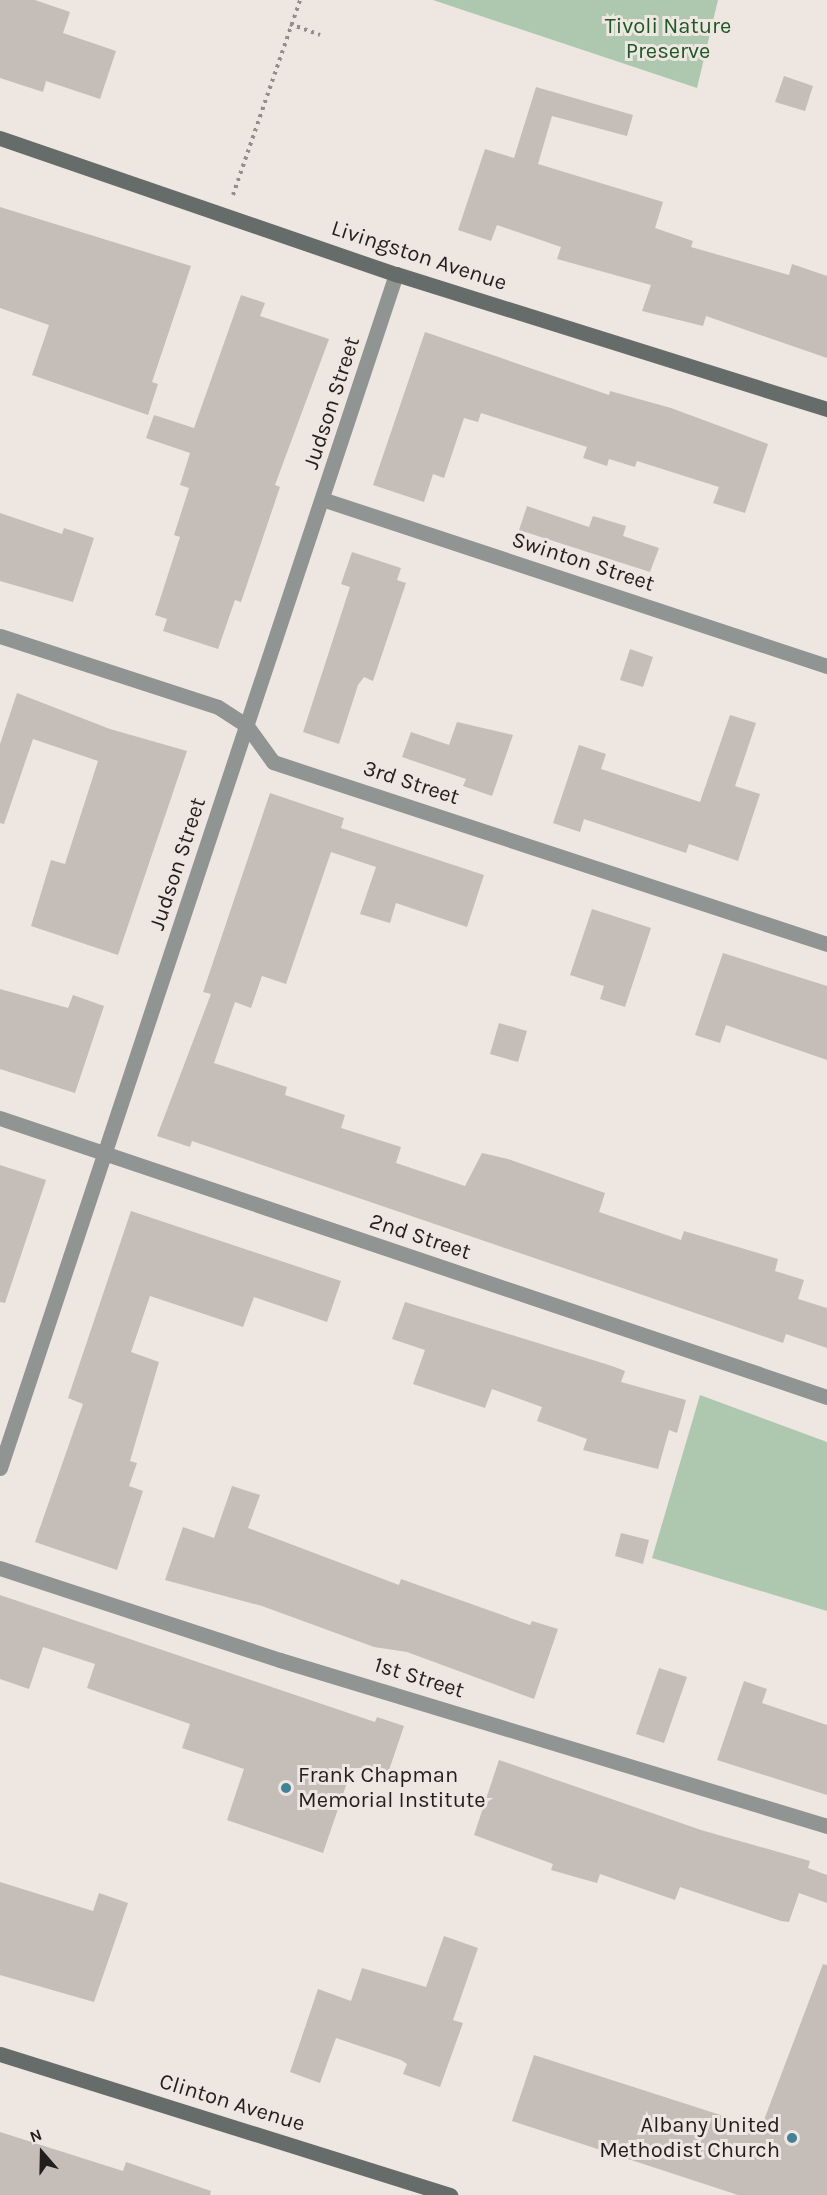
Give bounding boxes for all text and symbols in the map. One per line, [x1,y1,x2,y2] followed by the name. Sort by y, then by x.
[605,13,731,64] park label: Tivoli Nature Preserve
[328,215,510,297] street label: Livingston Avenue
[298,333,366,473] street label: Judson Street
[508,527,658,597] street label: Swinton Street
[360,755,462,811] street label: 3rd Street
[144,794,212,934] street label: Judson Street
[366,1208,474,1266] street label: 2nd Street
[371,1652,467,1704] street label: 1st Street
[298,1762,486,1814] place label: Frank Chapman Memorial Institute
[279,1781,293,1795] marker: Frank Chapman Memorial Institute
[156,2068,308,2138] street label: Clinton Avenue
[599,2112,780,2164] place label: Albany United Methodist Church
[12,2123,72,2183] north arrow
[27,2125,44,2147] text: N
[785,2131,799,2145] marker: Albany United Methodist Church

